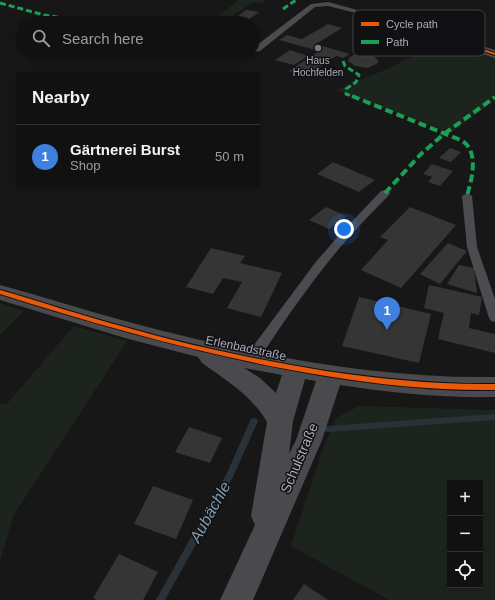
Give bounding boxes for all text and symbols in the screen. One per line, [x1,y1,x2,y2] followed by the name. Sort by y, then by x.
[353,10,485,56] legend
[16,16,260,60] search box
[386,18,438,30] text: Cycle path
[30,27,52,49] icon: search
[62,30,144,47] text: Search here
[386,36,409,48] text: Path
[313,43,323,53] marker: Haus Hochfelden
[293,55,343,78] place label: Haus Hochfelden
[32,88,90,107] text: Nearby
[70,141,180,158] text: Gärtnerei Burst
[41,149,49,164] text: 1
[215,149,244,164] text: 50 m
[70,158,100,173] text: Shop
[334,219,354,239] your location
[374,297,400,330] pin: 1
[204,333,288,363] street label: Erlenbadstraße
[277,420,321,496] street label: Schulstraße
[186,479,234,546] water label: Aubächle
[447,480,483,588] map controls
[447,480,483,516] button: +
[447,516,483,552] button: −
[447,552,483,588] button: locate

